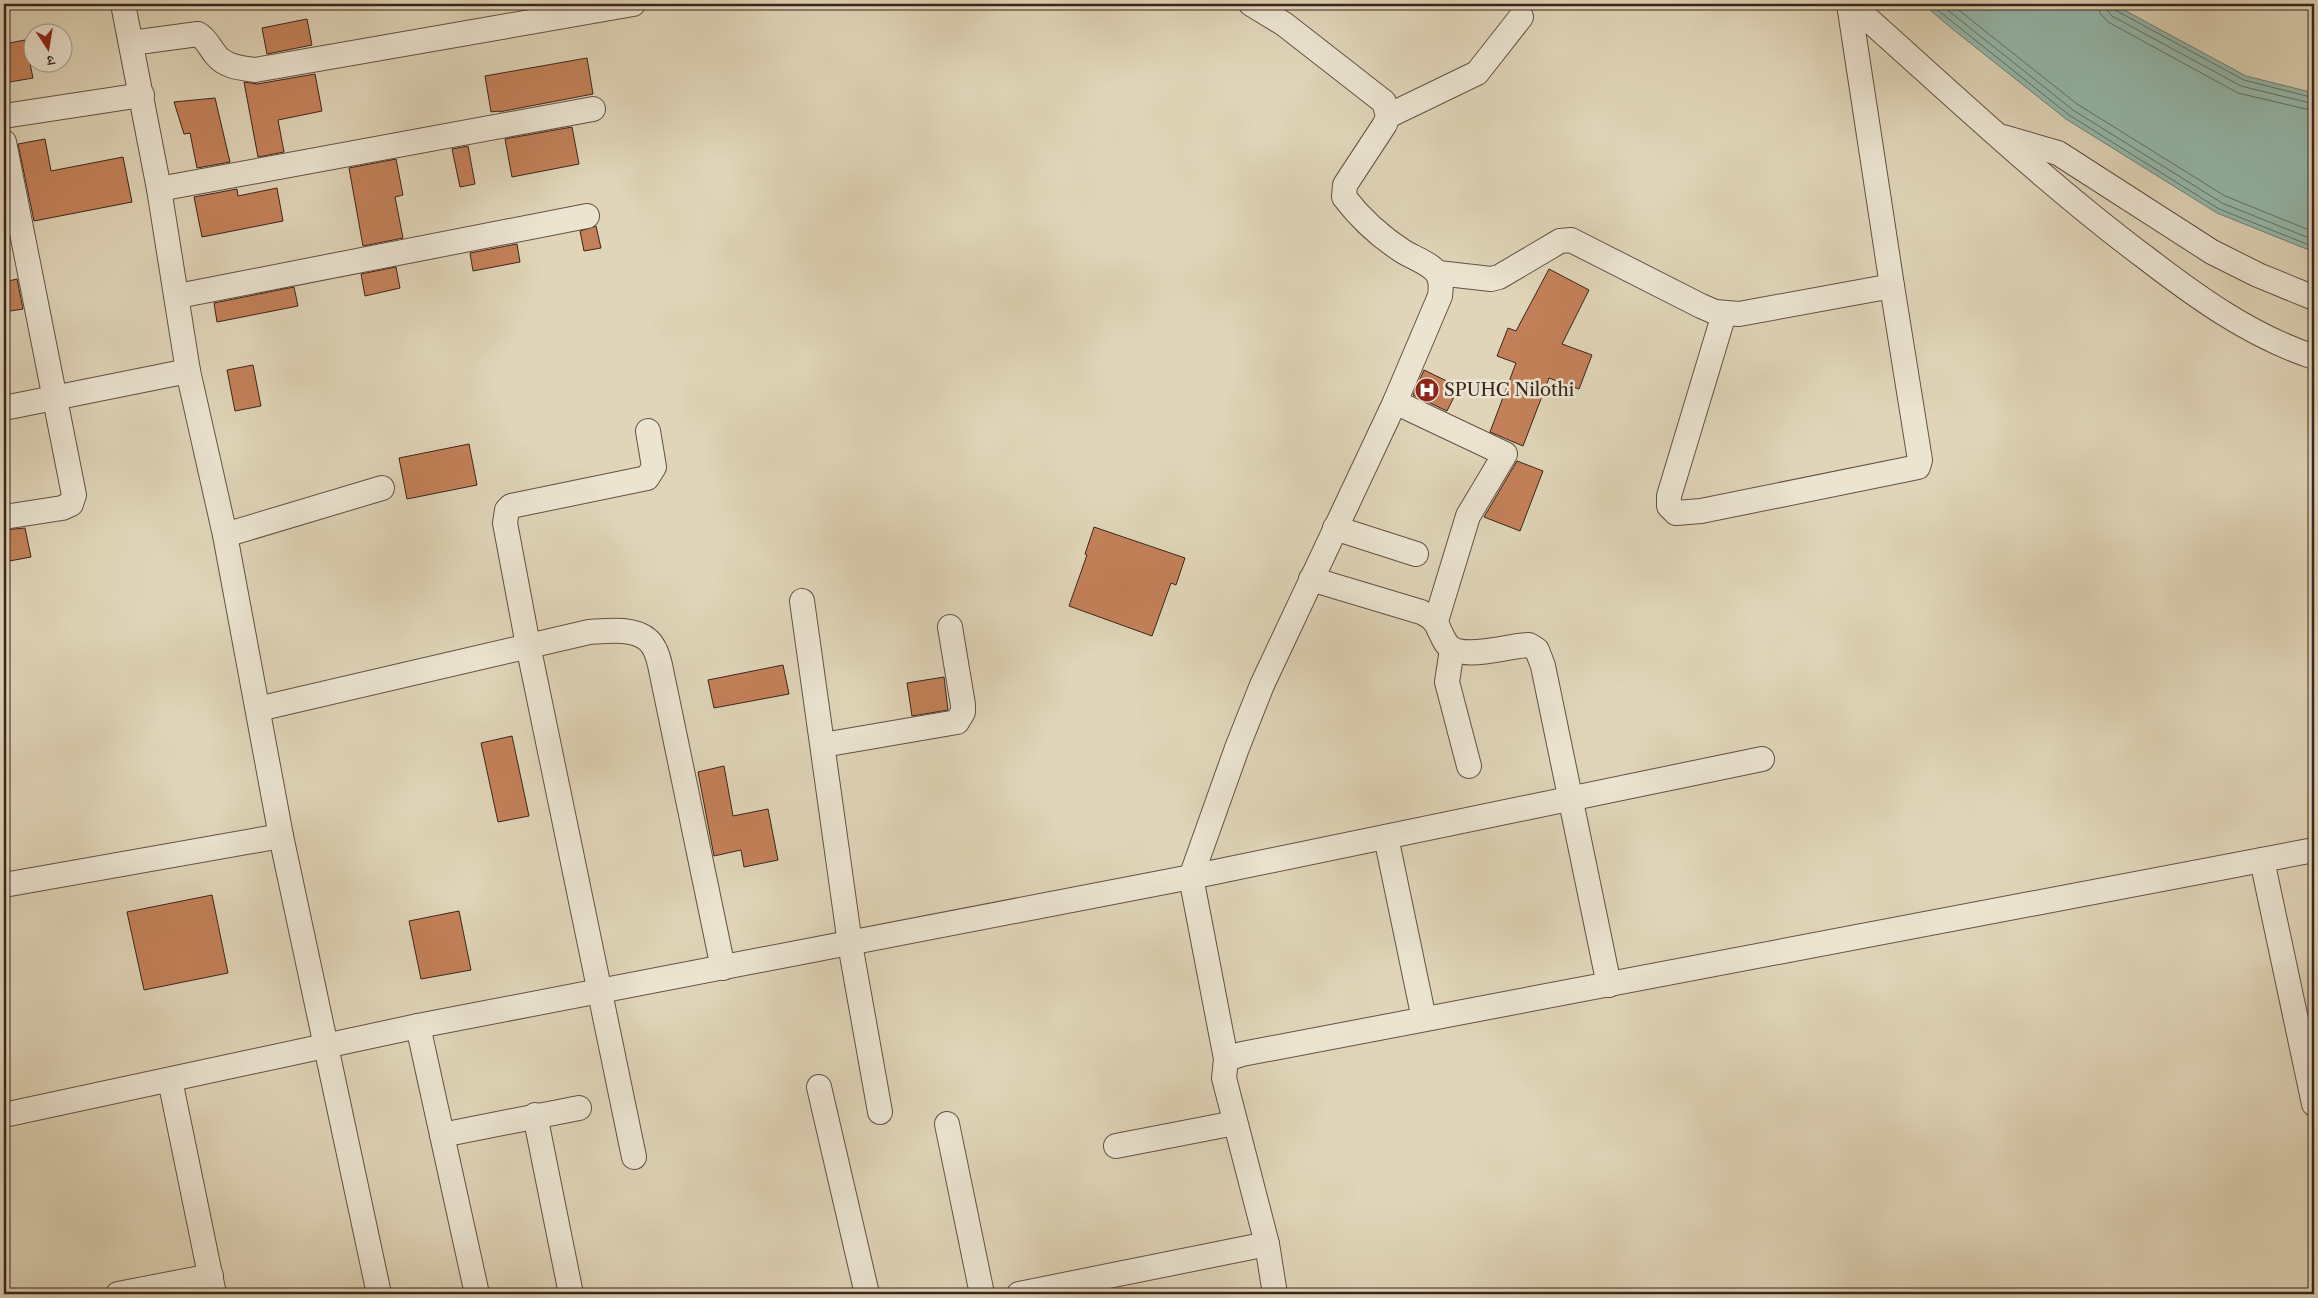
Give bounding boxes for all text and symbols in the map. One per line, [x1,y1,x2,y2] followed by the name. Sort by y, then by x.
[22,22,72,72] north arrow
[44,51,57,70] text: उ
[1414,377,1440,403] hospital icon: SPUHC Nilothi
[1444,379,1575,401] place label: SPUHC Nilothi

